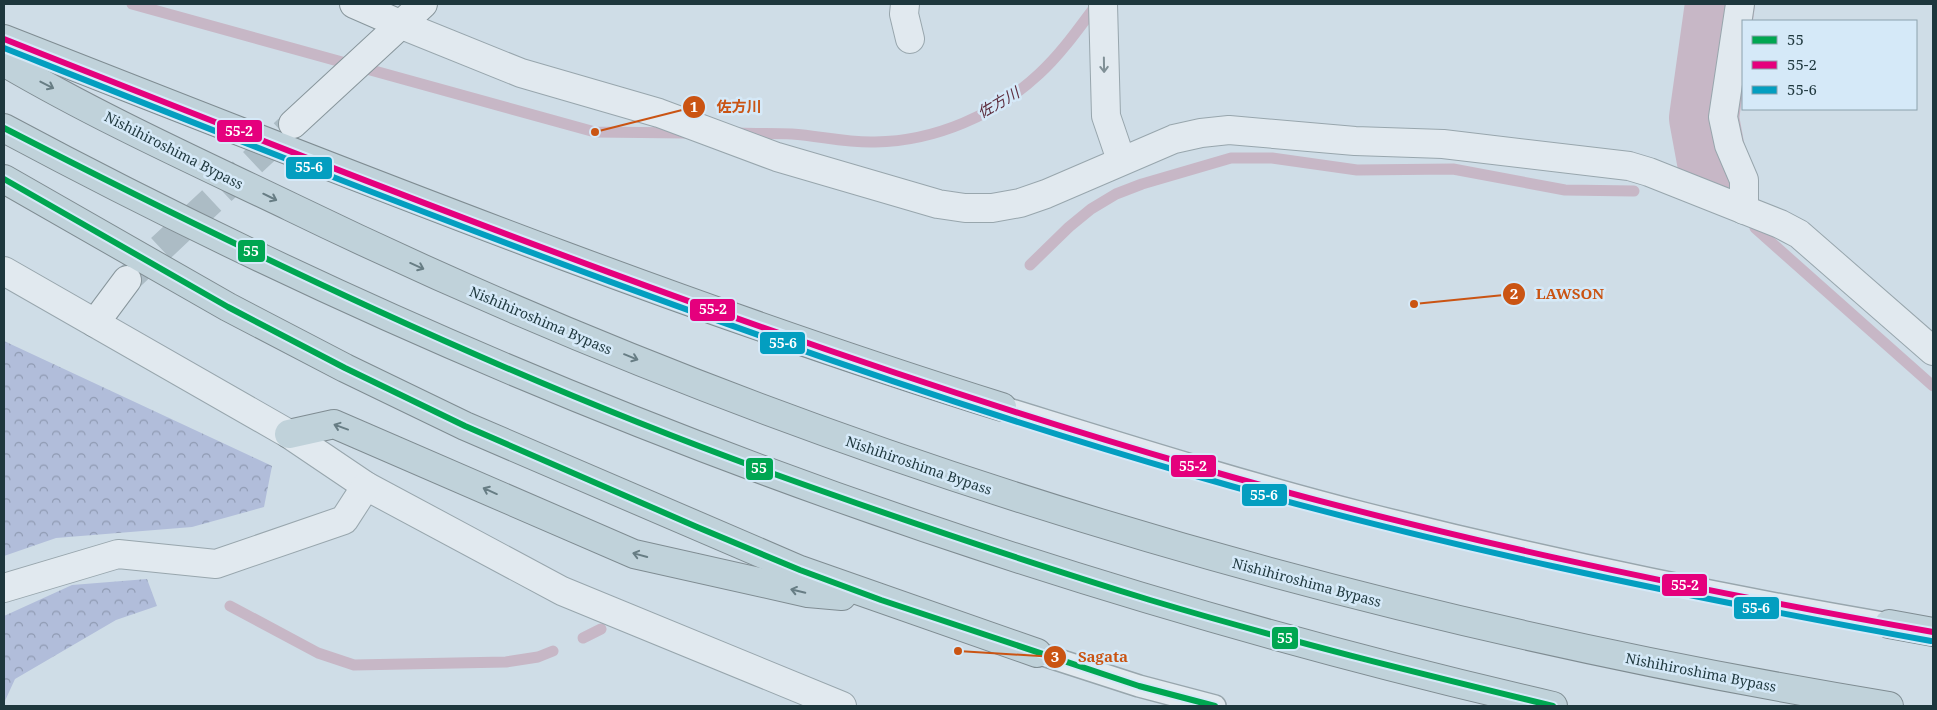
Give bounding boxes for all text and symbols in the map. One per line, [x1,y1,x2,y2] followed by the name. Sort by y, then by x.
[1742,20,1917,110] legend
[1787,29,1804,49] text: 55
[1787,54,1817,74] text: 55-2
[1099,56,1109,73] one-way arrow
[1787,79,1817,99] text: 55-6
[39,80,54,90] one-way arrow
[974,81,1024,122] water label: 佐方川
[682,92,772,122] callout: 佐方川
[690,96,698,116] text: 1
[716,96,762,116] text: 佐方川
[101,107,247,193] street label: Nishihiroshima Bypass
[216,119,263,143] line badge: 55-2
[225,121,253,140] text: 55-2
[285,156,333,180] line badge: 55-6
[295,157,323,176] text: 55-6
[262,193,277,203] one-way arrow
[237,239,266,263] line badge: 55
[243,241,259,260] text: 55
[409,262,424,272] one-way arrow
[1501,279,1615,309] callout: LAWSON
[467,281,615,359] street label: Nishihiroshima Bypass
[1510,283,1518,303] text: 2
[1536,283,1604,303] text: LAWSON
[689,298,736,322] line badge: 55-2
[699,299,727,318] text: 55-2
[759,331,806,355] line badge: 55-6
[769,333,797,352] text: 55-6
[623,353,638,363] one-way arrow
[334,422,349,431] one-way arrow
[843,431,995,499] street label: Nishihiroshima Bypass
[1170,454,1217,478] line badge: 55-2
[1179,456,1207,475] text: 55-2
[745,457,774,481] line badge: 55
[751,458,767,477] text: 55
[1241,483,1288,507] line badge: 55-6
[483,485,498,495] one-way arrow
[1250,485,1278,504] text: 55-6
[632,549,648,559] one-way arrow
[1231,553,1383,611] street label: Nishihiroshima Bypass
[1661,573,1708,597] line badge: 55-2
[1671,575,1699,594] text: 55-2
[791,586,807,595] one-way arrow
[1733,596,1780,620] line badge: 55-6
[1742,598,1770,617] text: 55-6
[1271,626,1299,650] line badge: 55
[1277,628,1293,647] text: 55
[1043,642,1138,672] callout: Sagata
[1051,646,1059,666] text: 3
[1078,646,1128,666] text: Sagata
[1624,648,1778,696] street label: Nishihiroshima Bypass

